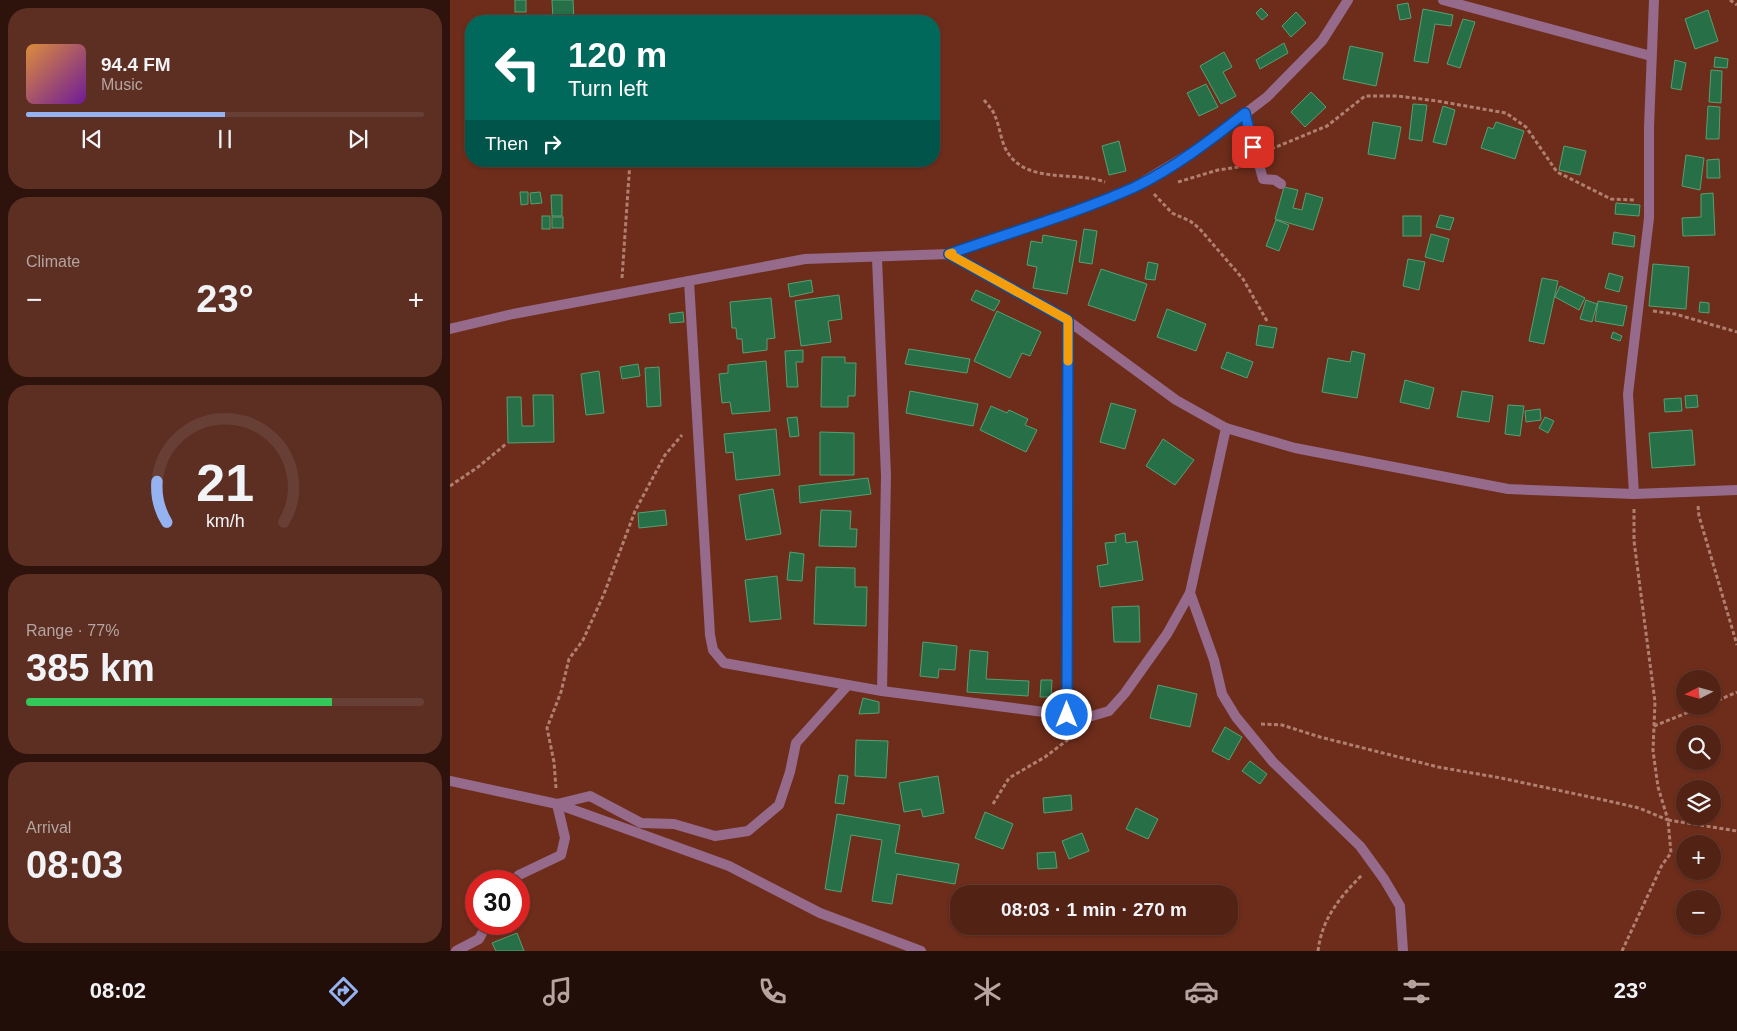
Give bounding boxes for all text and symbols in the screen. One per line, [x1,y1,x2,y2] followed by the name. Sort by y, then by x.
[485,35,550,100] icon: left
[568,35,667,74] text: 120 m
[101,54,171,75] text: 94.4 FM
[101,76,143,93] text: Music
[568,76,648,101] text: Turn left
[78,125,106,153] icon: previous
[211,125,239,153] icon: pause
[344,125,372,153] icon: next
[1232,126,1274,168] pin
[538,130,566,158] icon: right
[485,133,528,154] text: Then
[1239,133,1267,161] icon: arrive
[26,253,80,270] text: Climate
[196,278,254,320] text: 23°
[26,284,42,315] text: −
[408,284,424,315] text: +
[196,454,254,512] text: 21
[206,511,244,531] text: km/h
[26,622,119,639] text: Range · 77%
[26,647,155,689] text: 385 km
[1676,670,1721,715] north arrow
[1676,670,1721,935] map controls
[1040,688,1092,740] position arrow
[1676,725,1721,770] button: search
[1676,780,1721,825] button: layers
[26,819,71,836] text: Arrival
[1676,835,1721,880] button: +
[26,844,123,886] text: 08:03
[465,870,530,935] speed limit sign: 30
[1676,890,1721,935] button: −
[1001,899,1187,920] text: 08:03 · 1 min · 270 m
[326,974,361,1009] icon: directions
[540,974,575,1009] icon: music
[755,974,790,1009] icon: phone
[970,974,1005,1009] icon: climate
[1184,974,1219,1009] icon: car
[1399,974,1434,1009] icon: filters
[90,978,146,1003] text: 08:02
[1614,978,1647,1003] text: 23°

